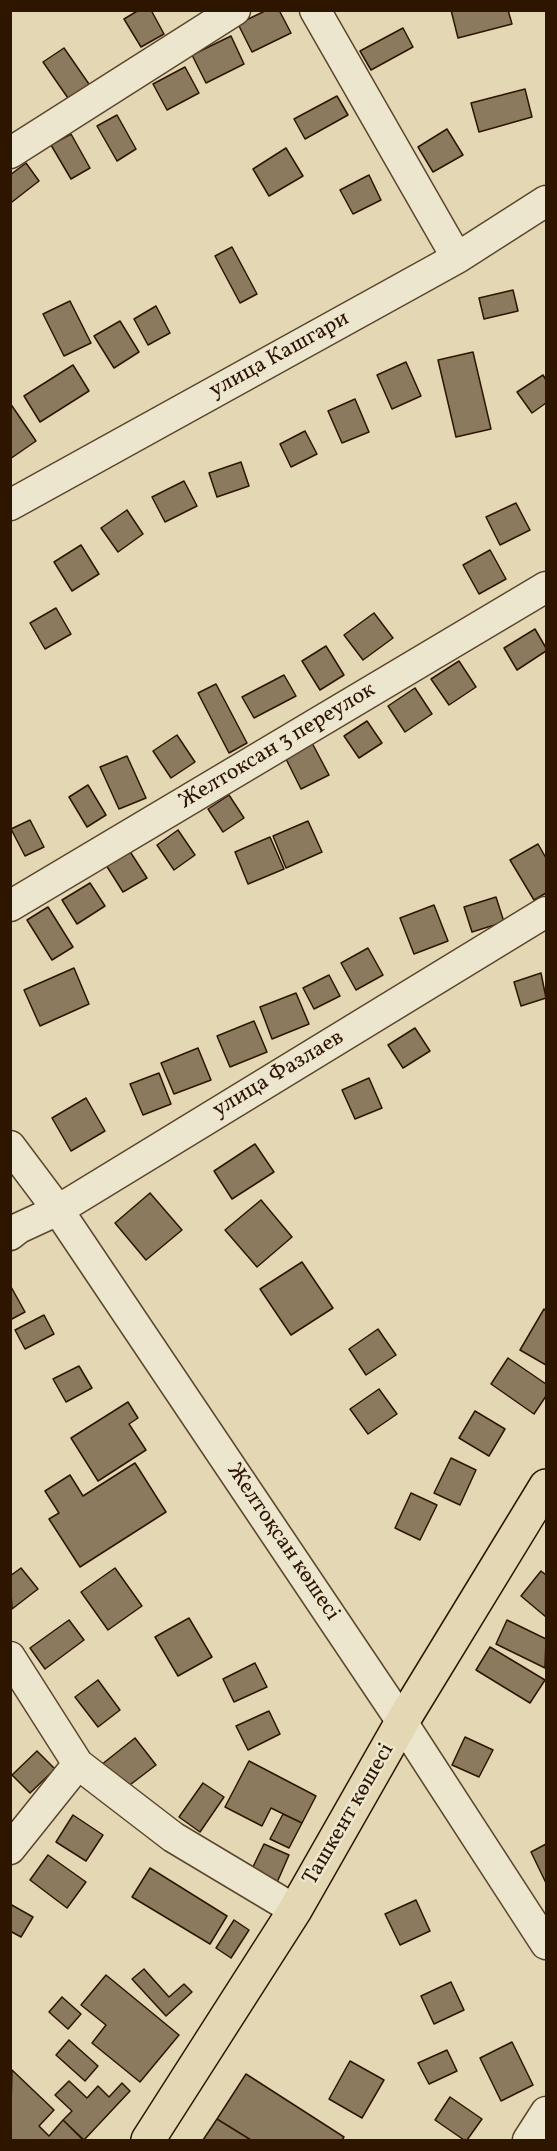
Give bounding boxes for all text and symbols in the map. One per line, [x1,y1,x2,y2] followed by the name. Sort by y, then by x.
[206,307,354,405] street label: улица Кашгари
[175,678,381,816] street label: Желтоксан 3 переулок
[209,1025,349,1125] street label: улица Фазлаев
[220,1459,344,1627] street label: Желтоқсан көшесі
[299,1739,401,1891] street label: Ташкент көшесі

